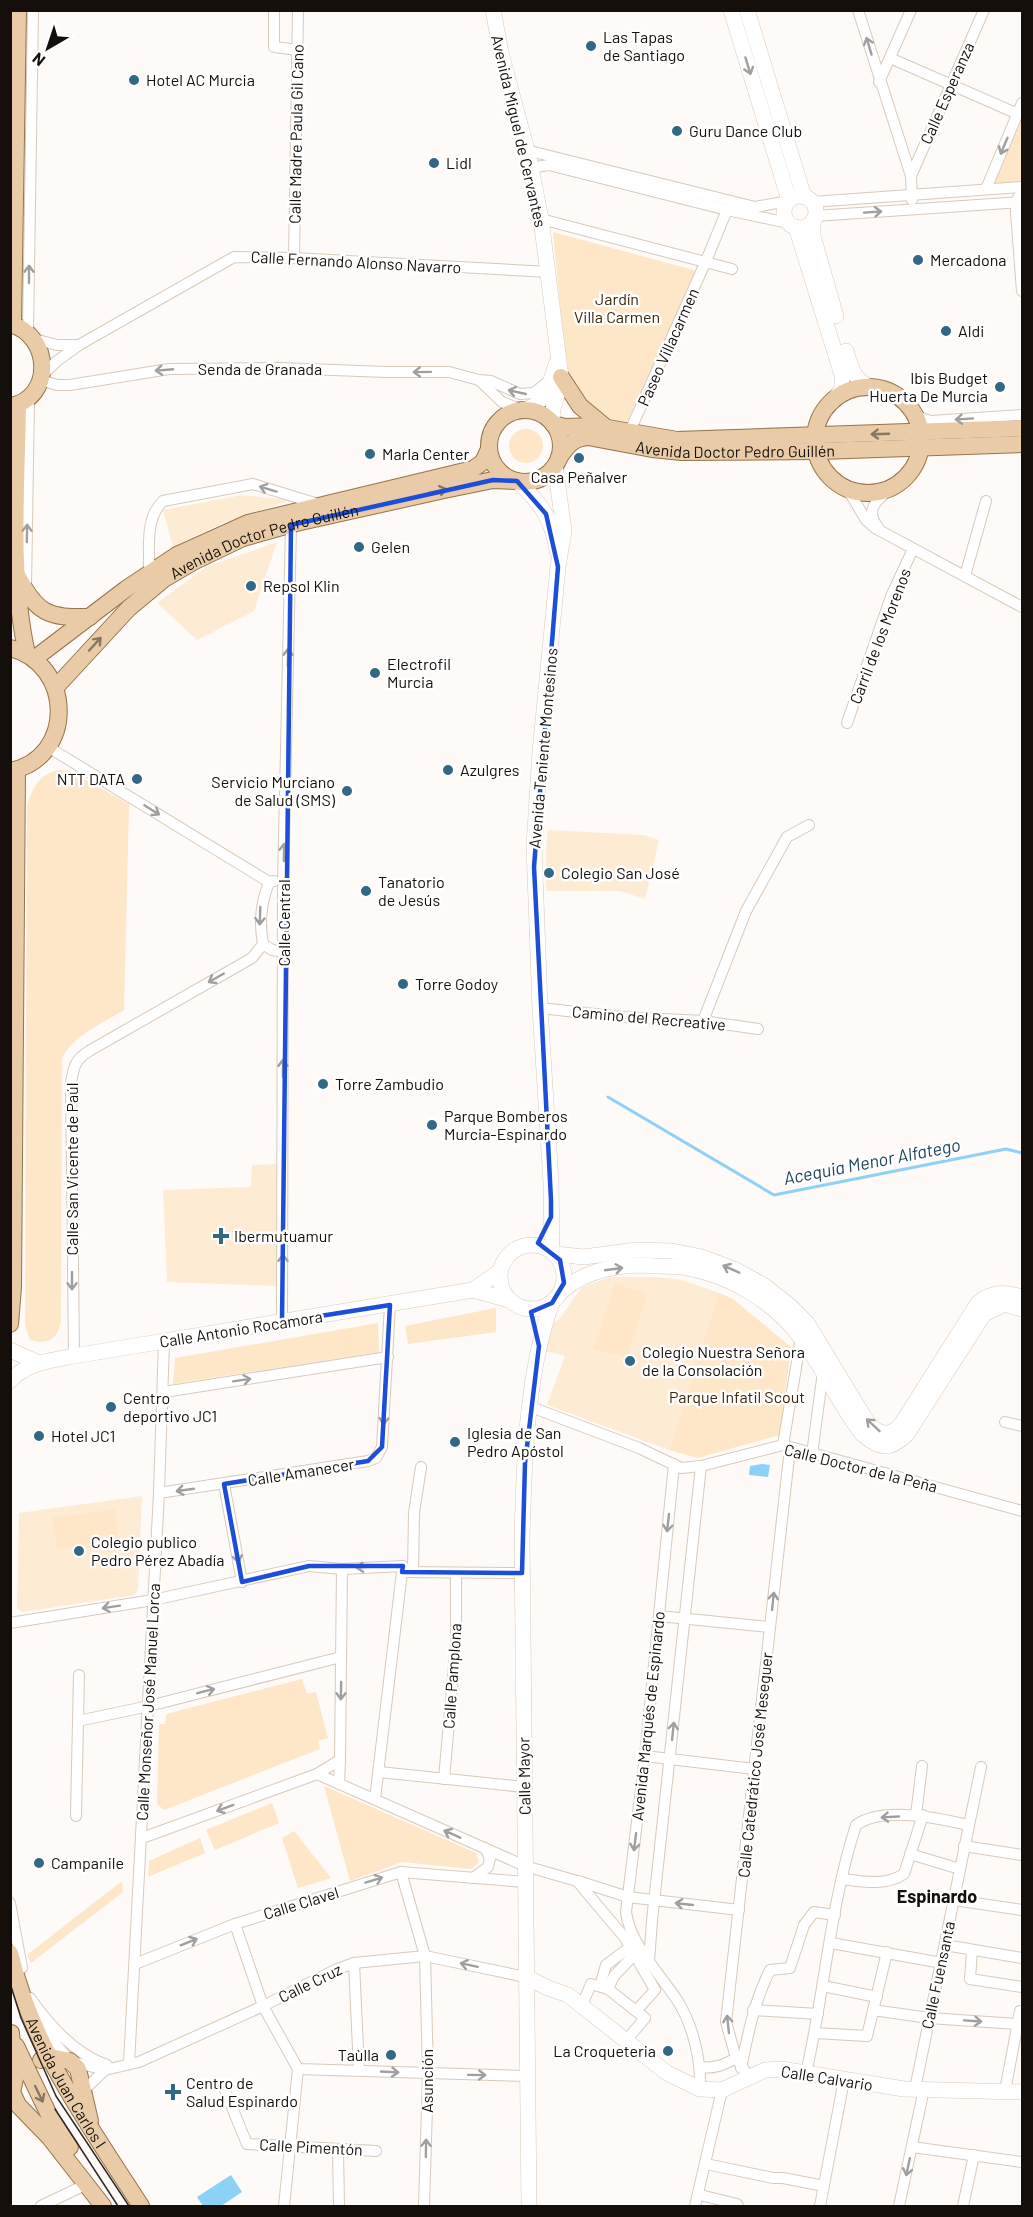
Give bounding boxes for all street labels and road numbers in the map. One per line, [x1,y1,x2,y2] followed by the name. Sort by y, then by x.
[488,33,551,229] street label: Avenida Miguel de Cervantes
[916,39,977,147] street label: Calle Esperanza
[284,44,307,224] street label: Calle Madre Paula Gil Cano
[250,246,462,277] street label: Calle Fernando Alonso Navarro
[633,285,702,409] street label: Paseo Villacarmen
[198,359,322,378] street label: Senda de Granada
[634,436,835,461] street label: Avenida Doctor Pedro Guillén
[166,499,360,583] street label: Avenida Doctor Pedro Guillén
[845,565,914,706] street label: Carril de los Morenos
[524,647,561,849] street label: Avenida Teniente Montesinos
[274,879,293,967] street label: Calle Central
[571,1001,727,1034] street label: Camino del Recreative
[62,1083,81,1255] street label: Calle San Vicente de Paúl
[158,1306,324,1351] street label: Calle Antonio Rocamora
[783,1439,940,1496] street label: Calle Doctor de la Peña
[246,1454,356,1489] street label: Calle Amanecer
[132,1583,163,1821] street label: Calle Monseñor José Manuel Lorca
[627,1610,668,1822] street label: Avenida Marqués de Espinardo
[438,1623,465,1729] street label: Calle Pamplona
[733,1651,776,1879] street label: Calle Catedrático José Meseguer
[513,1737,534,1815] street label: Calle Mayor
[261,1882,341,1923] street label: Calle Clavel
[917,1919,958,2031] street label: Calle Fuensanta
[275,1959,345,2006] street label: Calle Cruz
[23,2014,111,2151] street label: Avenida Juan Carlos I
[417,2049,436,2113] street label: Asunción
[780,2061,874,2094] street label: Calle Calvario
[259,2134,363,2159] street label: Calle Pimentón

